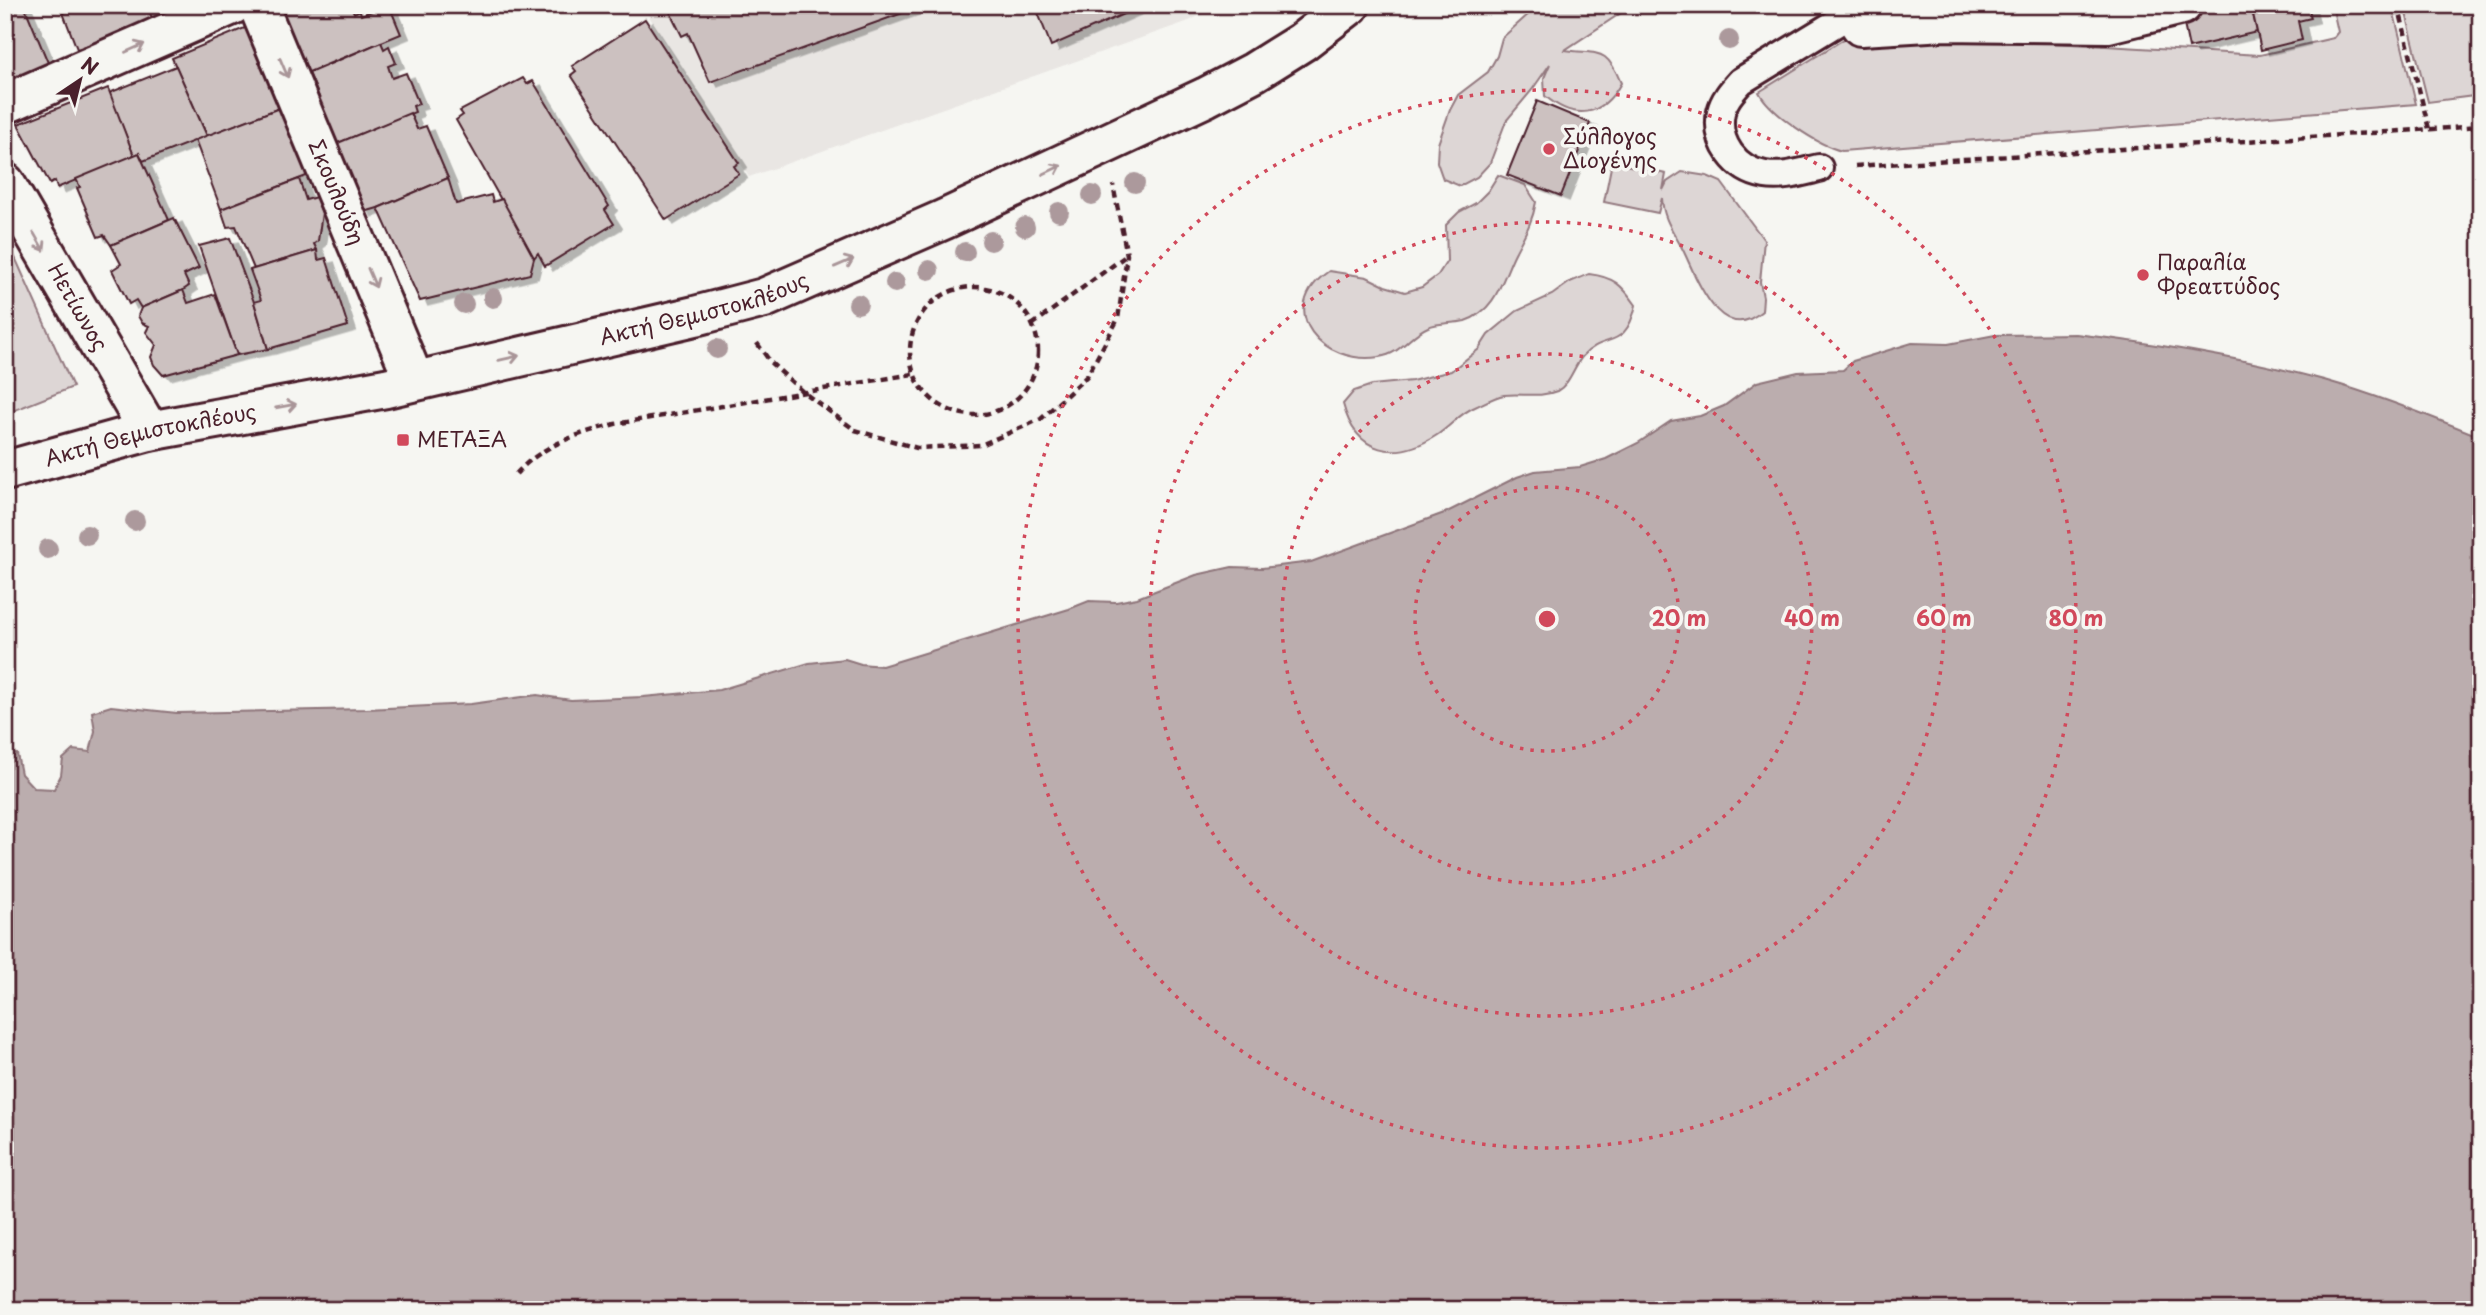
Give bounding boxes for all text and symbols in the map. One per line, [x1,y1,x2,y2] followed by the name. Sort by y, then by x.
[124,41,145,54] one-way arrow
[46,46,116,116] north arrow
[76,49,105,81] text: N
[279,57,292,79] one-way arrow
[1563,119,1657,175] place label: Σύλλογος Διογένης
[302,134,374,249] street label: Σκουλούδη
[1541,141,1557,157] marker: Σύλλογος Διογένης
[1041,163,1062,176] one-way arrow
[33,232,47,252] one-way arrow
[2157,245,2280,301] place label: Παραλία Φρεαττύδος
[833,256,854,269] one-way arrow
[41,257,117,356] street label: Ηετίωνος
[596,263,813,352] street label: Ακτή Θεμιστοκλέους
[366,267,379,289] one-way arrow
[2135,267,2151,283] marker: Παραλία Φρεαττύδος
[497,351,519,364] one-way arrow
[41,394,258,473] street label: Ακτή Θεμιστοκλέους
[274,399,297,412] one-way arrow
[417,422,507,454] place label: ΜΕΤΑΞΑ
[395,432,411,448] marker: ΜΕΤΑΞΑ
[1652,601,1706,633] text: 20 m
[1784,601,1840,633] text: 40 m
[1916,601,1972,633] text: 60 m
[2049,601,2103,633] text: 80 m
[1535,607,1559,631] centre of rings

